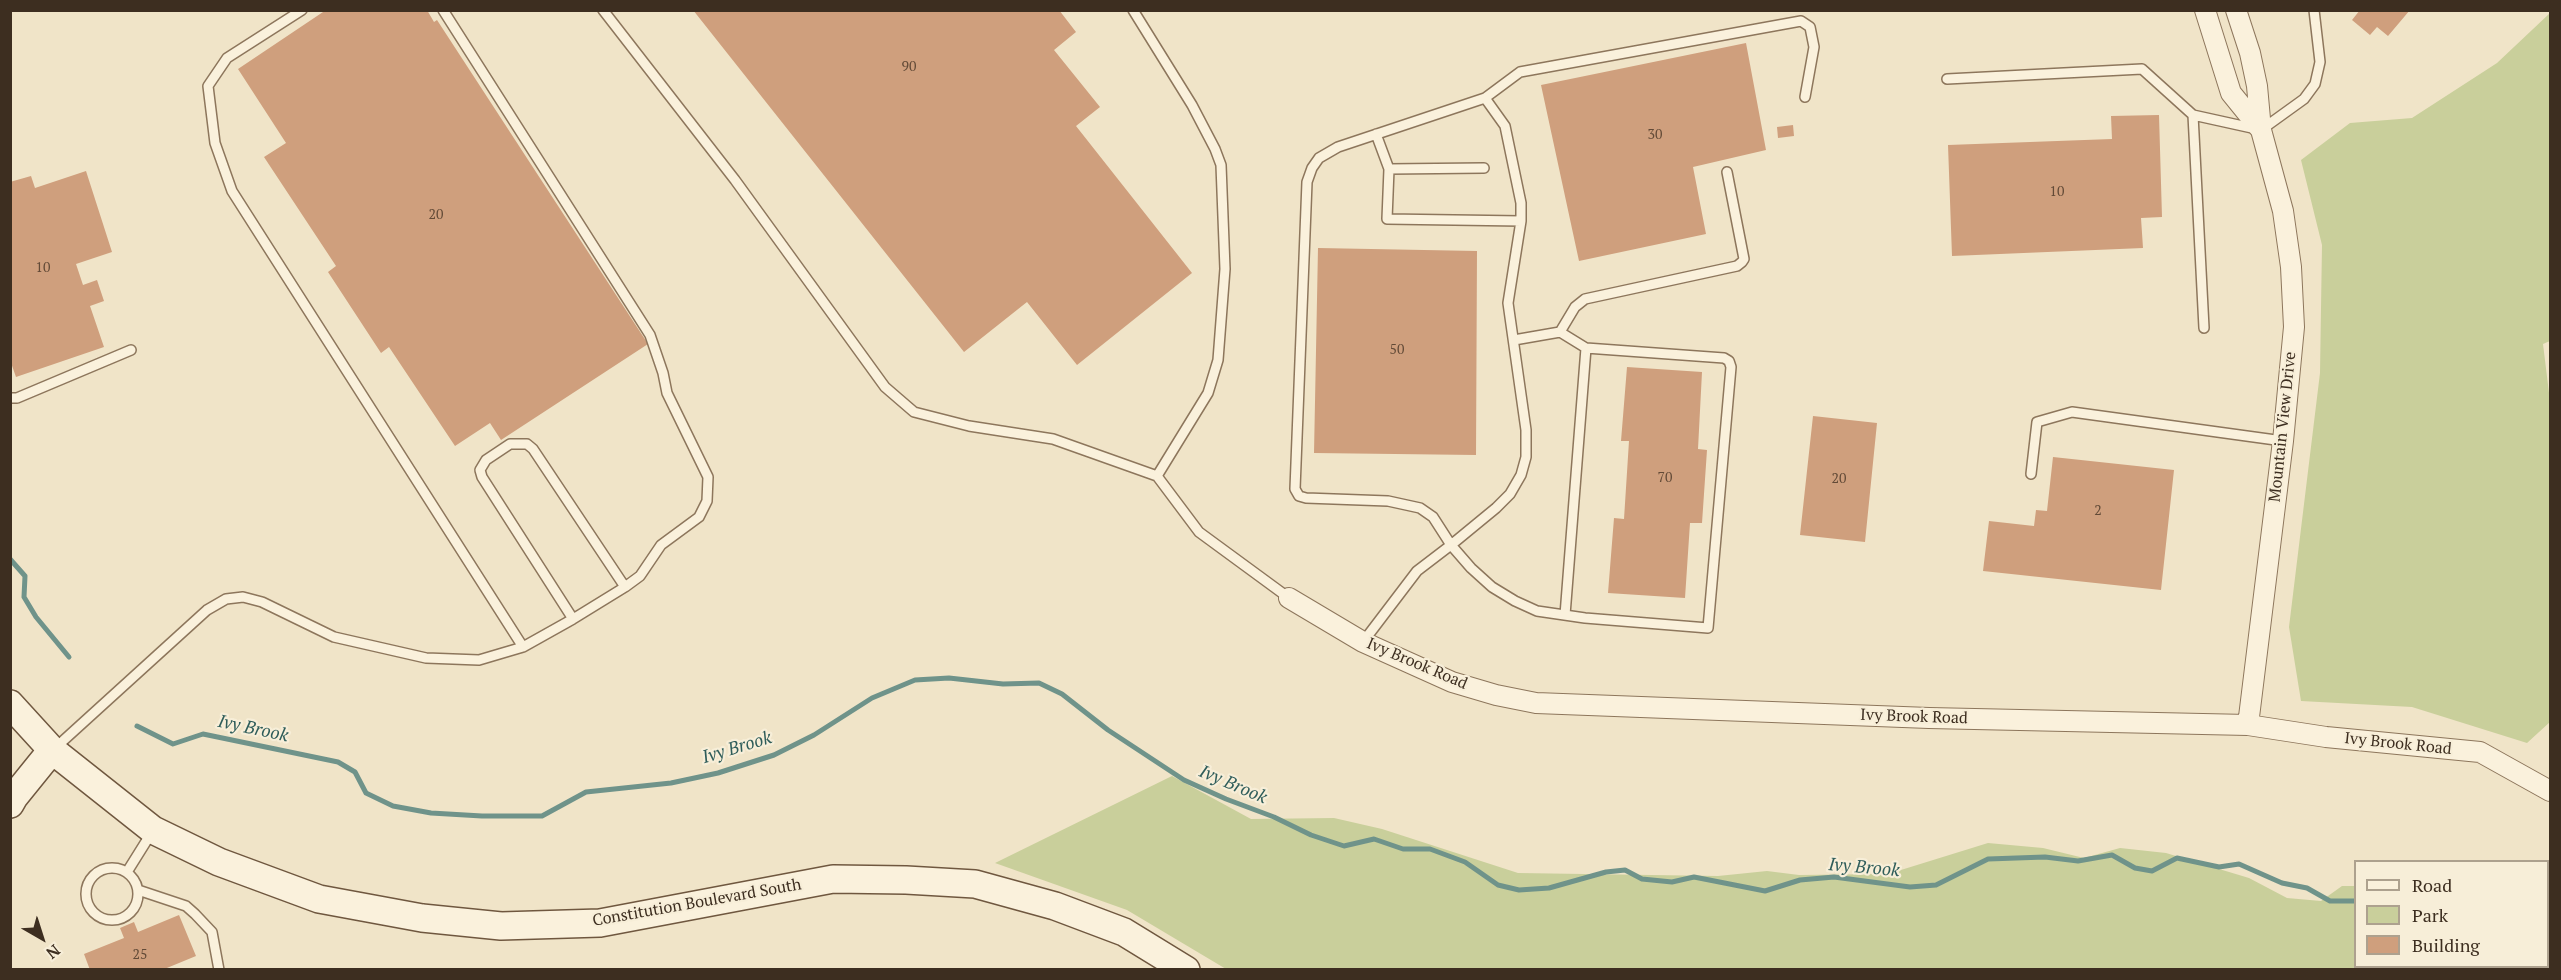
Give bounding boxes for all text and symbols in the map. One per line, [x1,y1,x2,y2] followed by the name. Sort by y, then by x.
[902,59,916,75] house number: 90
[1648,127,1662,143] house number: 30
[2050,184,2064,200] house number: 10
[429,207,443,223] house number: 20
[36,260,50,276] house number: 10
[1390,342,1404,358] house number: 50
[2266,351,2300,503] street label: Mountain View Drive
[1658,470,1672,486] house number: 70
[1832,471,1846,487] house number: 20
[2094,503,2102,519] house number: 2
[1364,634,1470,694] street label: Ivy Brook Road
[1860,706,1968,728] street label: Ivy Brook Road
[216,711,290,747] water label: Ivy Brook
[700,727,774,769] water label: Ivy Brook
[2343,729,2453,759] street label: Ivy Brook Road
[1196,761,1270,809] water label: Ivy Brook
[1827,854,1901,882] water label: Ivy Brook
[2354,860,2549,968] legend
[2412,873,2452,897] text: Road
[591,875,803,931] street label: Constitution Boulevard South
[2412,903,2448,927] text: Park
[12,908,72,968] north arrow
[2412,933,2480,957] text: Building
[42,940,65,964] text: N
[133,947,147,963] house number: 25

